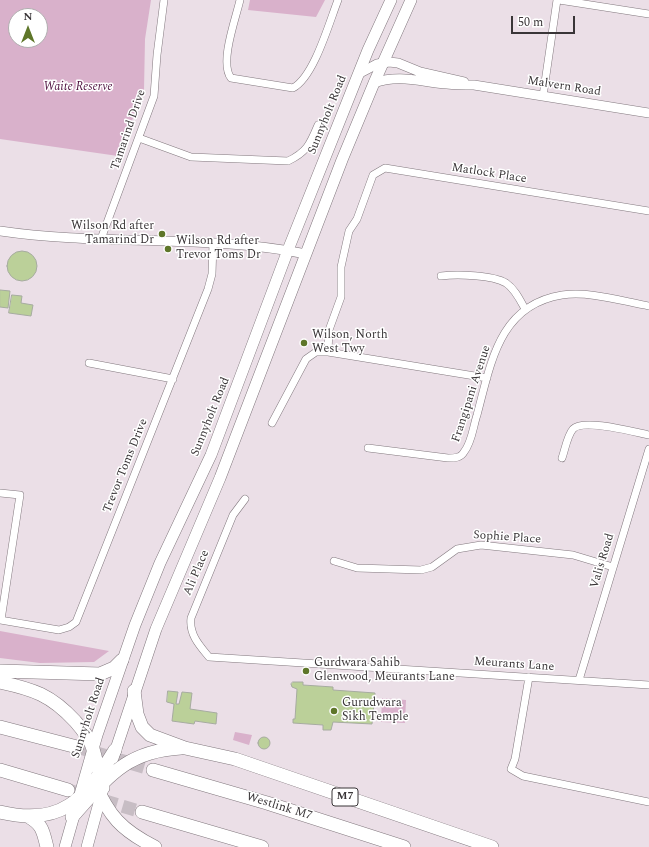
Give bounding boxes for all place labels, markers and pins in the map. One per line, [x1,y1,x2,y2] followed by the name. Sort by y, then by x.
[71,220,154,248] place label: Wilson Rd after Tamarind Dr
[157,229,167,239] marker: Wilson Rd after Tamarind Dr
[176,235,261,263] place label: Wilson Rd after Trevor Toms Dr
[163,244,173,254] marker: Wilson Rd after Trevor Toms Dr
[312,329,388,357] place label: Wilson, North West Twy
[299,338,309,348] marker: Wilson, North West Twy
[314,657,455,685] place label: Gurdwara Sahib Glenwood, Meurants Lane
[301,666,311,676] marker: Gurdwara Sahib Glenwood, Meurants Lane
[342,697,408,725] place label: Gurudwara Sikh Temple
[329,706,339,716] marker: Gurudwara Sikh Temple

